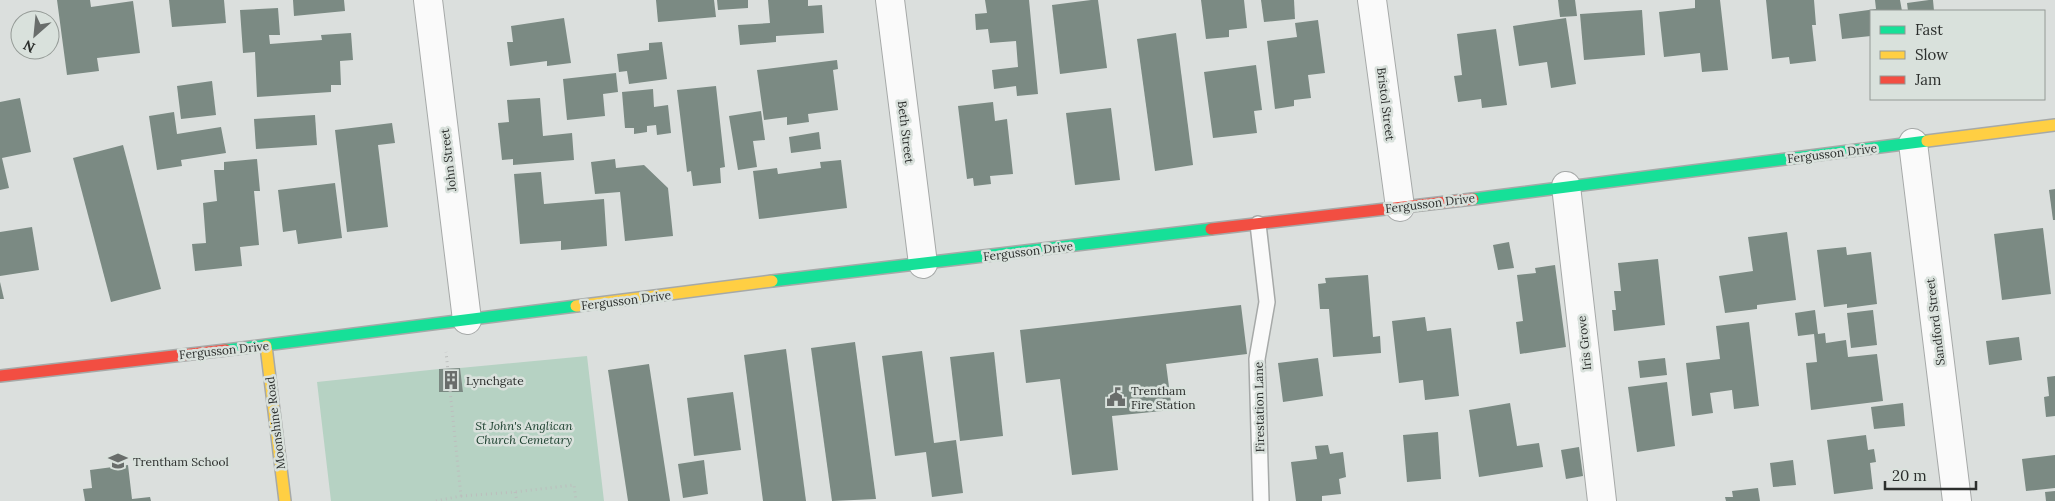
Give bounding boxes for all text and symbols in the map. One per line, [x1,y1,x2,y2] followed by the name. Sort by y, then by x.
[10,10,60,60] north arrow
[1870,10,2045,100] legend
[1915,20,1943,39] text: Fast
[20,36,38,57] text: N
[1915,45,1948,64] text: Slow
[1374,67,1398,142] street label: Bristol Street
[1914,70,1942,89] text: Jam
[895,100,917,164] street label: Beth Street
[437,127,459,193] street label: John Street
[1786,140,1878,166] street label: Fergusson Drive
[1384,190,1476,216] street label: Fergusson Drive
[982,238,1074,264] street label: Fergusson Drive
[1922,277,1948,367] street label: Sandford Street
[580,287,672,313] street label: Fergusson Drive
[1574,314,1594,371] street label: Iris Grove
[178,338,270,362] street label: Fergusson Drive
[1251,361,1267,452] street label: Firestation Lane
[440,369,462,391] building icon: Lynchgate
[466,373,524,388] place label: Lynchgate
[262,376,288,470] street label: Moonshine Road
[1131,383,1196,412] place label: Trentham Fire Station
[1105,386,1127,408] public building icon: Trentham Fire Station
[475,418,573,447] park label: St John's Anglican Church Cemetary
[107,450,129,472] school or university icon: Trentham School
[133,454,229,469] place label: Trentham School
[1885,458,1976,490] scale bar
[1892,466,1927,485] text: 20 m

